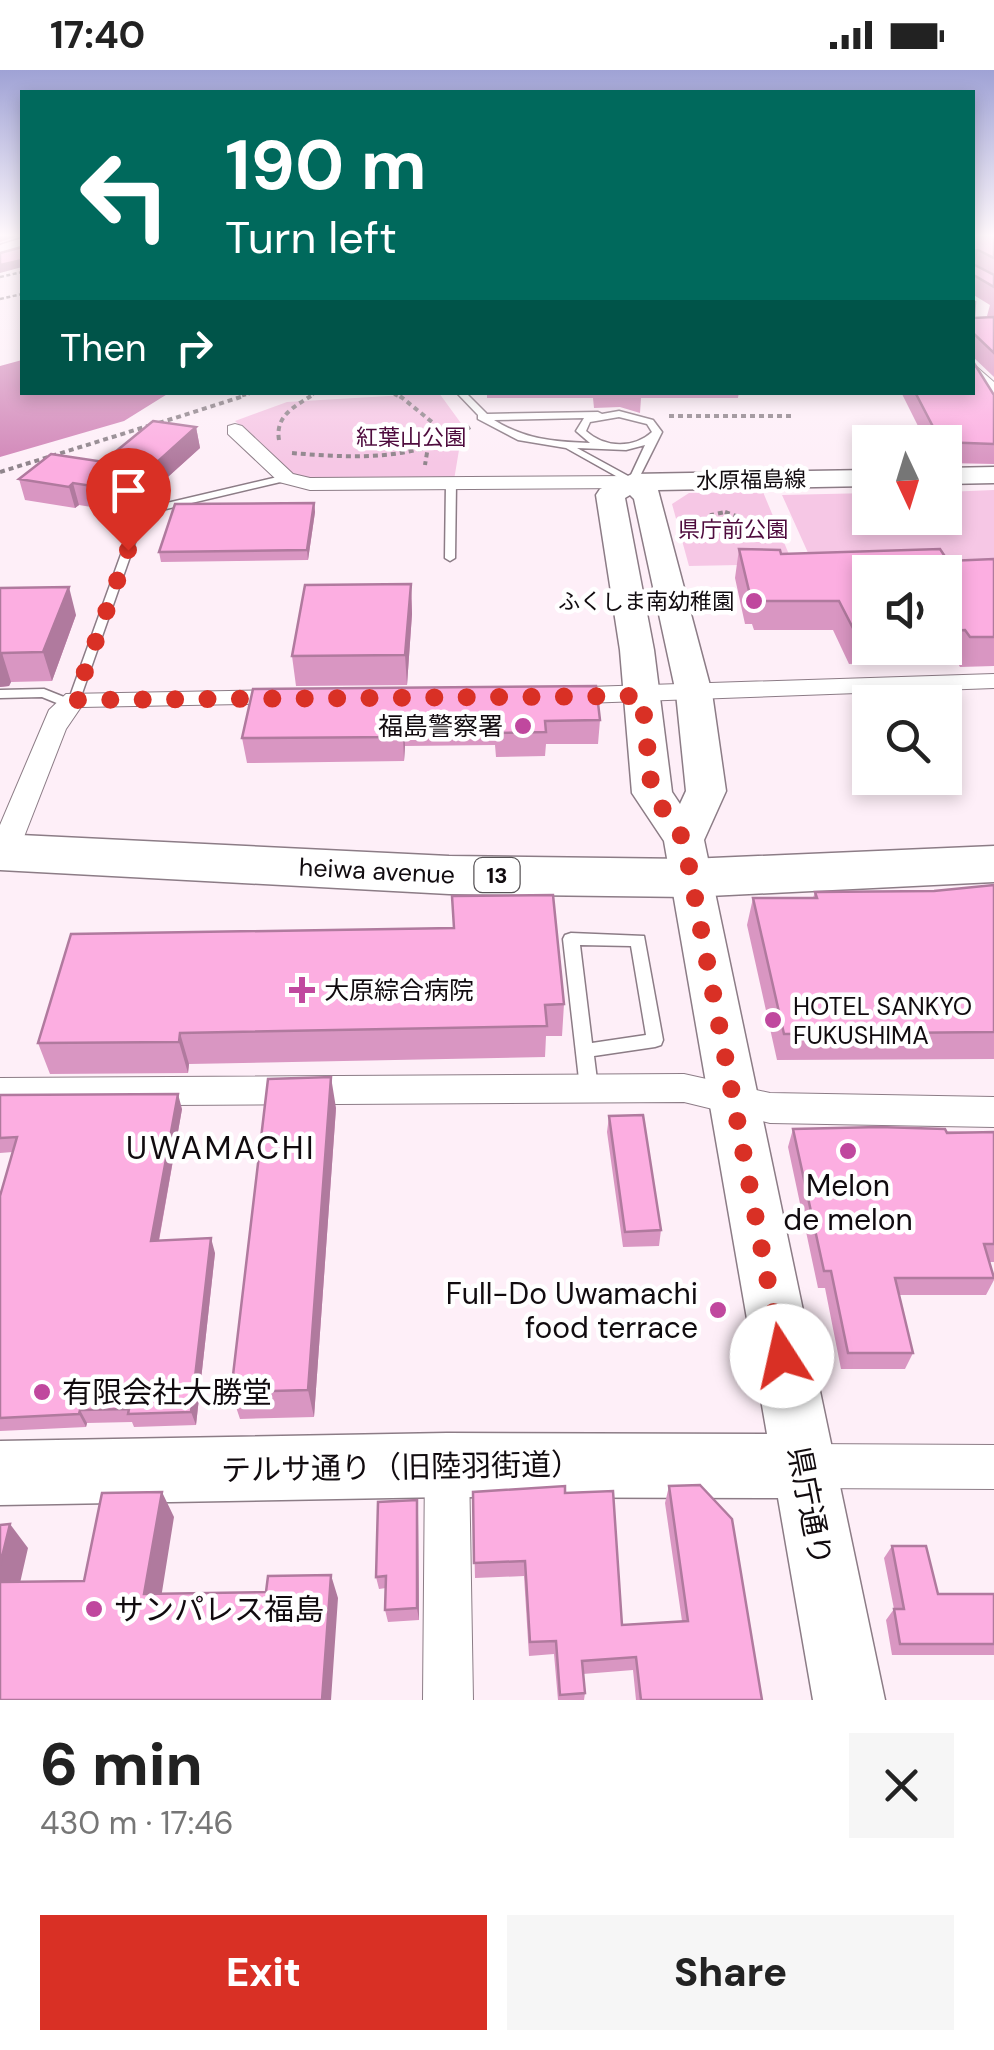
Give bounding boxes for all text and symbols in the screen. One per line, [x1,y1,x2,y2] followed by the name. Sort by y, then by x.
[50,10,145,60] text: 17:40
[225,120,427,211] text: 190 m
[60,130,190,260] icon: left
[225,208,397,267] text: Turn left
[167,320,222,375] icon: right
[60,323,147,373] text: Then
[356,423,466,452] park label: 紅葉山公園
[852,425,962,535] north arrow
[852,425,962,795] map controls
[86,448,171,551] pin
[101,463,156,518] icon: arrive
[696,465,806,495] street label: 水原福島線
[678,515,788,544] park label: 県庁前公園
[852,555,962,665] button: sound
[558,587,734,616] place label: ふくしま南幼稚園
[743,590,765,612] marker: ふくしま南幼稚園
[852,685,962,795] button: search
[378,710,503,743] place label: 福島警察署
[512,715,534,737] marker: 福島警察署
[298,850,456,892] street label: heiwa avenue
[474,858,520,892] road number: 13
[324,974,474,1007] place label: 大原綜合病院
[289,977,315,1003] marker: 大原綜合病院
[793,990,972,1052] place label: HOTEL SANKYO FUKUSHIMA
[762,1009,784,1031] marker: HOTEL SANKYO FUKUSHIMA
[126,1127,316,1169] district label: UWAMACHI
[837,1140,859,1162] marker: Melon de melon
[783,1166,913,1239] place label: Melon de melon
[446,1274,698,1347] place label: Full-Do Uwamachi food terrace
[707,1299,729,1321] marker: Full-Do Uwamachi food terrace
[730,1304,834,1408] position arrow
[62,1373,272,1412] place label: 有限会社大勝堂
[31,1381,53,1403] marker: 有限会社大勝堂
[779,1443,841,1569] street label: 県庁通り
[221,1444,581,1490] street label: テルサ通り（旧陸羽街道）
[114,1590,324,1629] place label: サンパレス福島
[83,1598,105,1620] marker: サンパレス福島
[40,1725,203,1804] text: 6 min
[849,1733,954,1838] button: close
[40,1802,234,1844] text: 430 m · 17:46
[40,1915,487,2030] button: Exit
[507,1915,954,2030] button: Share

